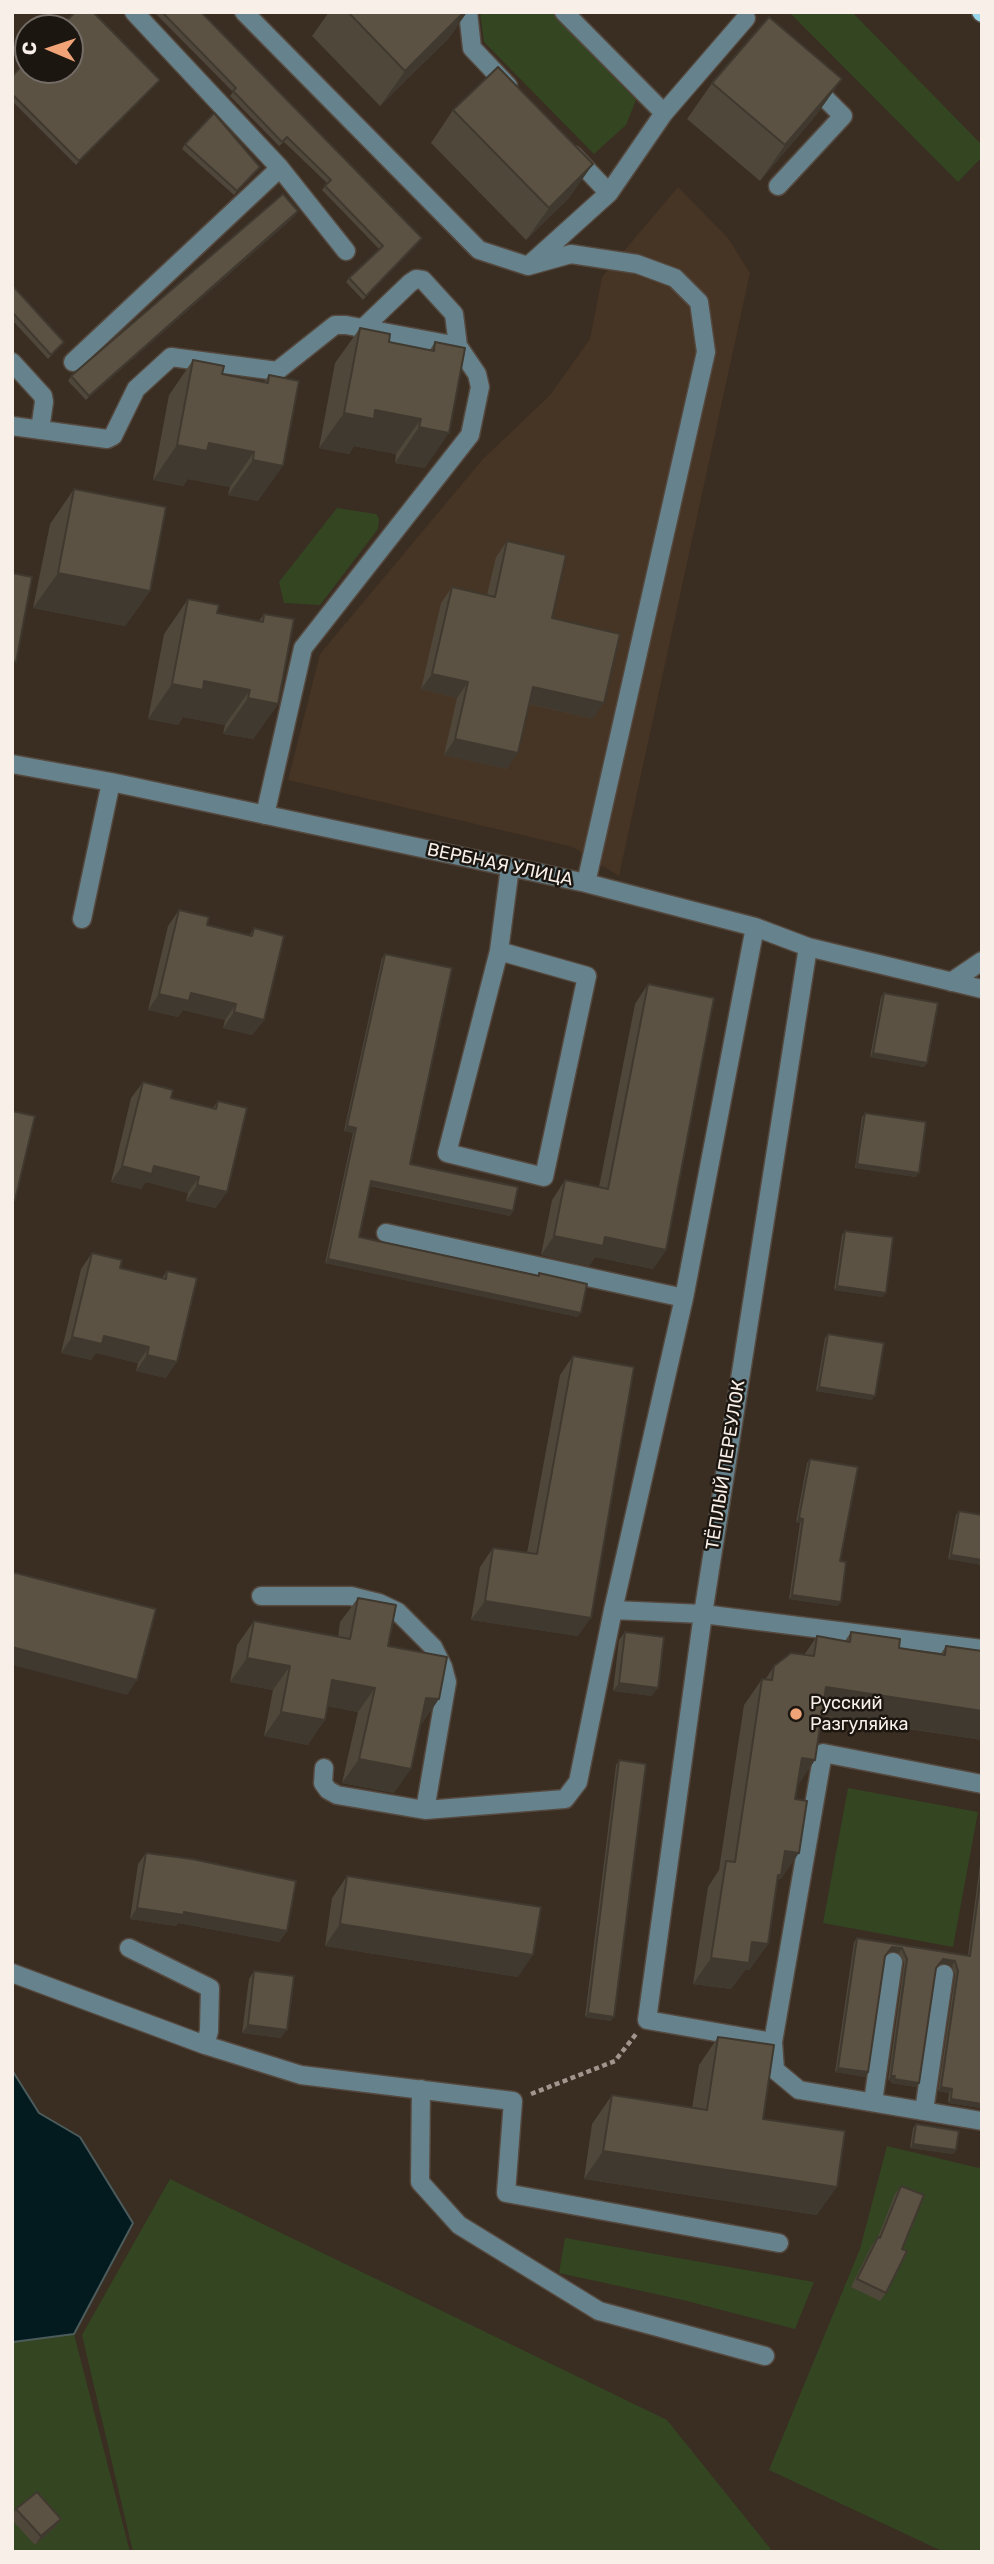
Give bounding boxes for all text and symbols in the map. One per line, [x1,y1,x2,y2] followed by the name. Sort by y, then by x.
[14,14,84,84] north arrow
[18,41,41,55] text: С
[425,839,575,891] street label: ВЕРБНАЯ УЛИЦА
[702,1378,750,1552] street label: ТЁПЛЫЙ ПЕРЕУЛОК
[810,1693,909,1736] place label: Русский Разгуляйка
[788,1706,804,1722] marker: Русский Разгуляйка

